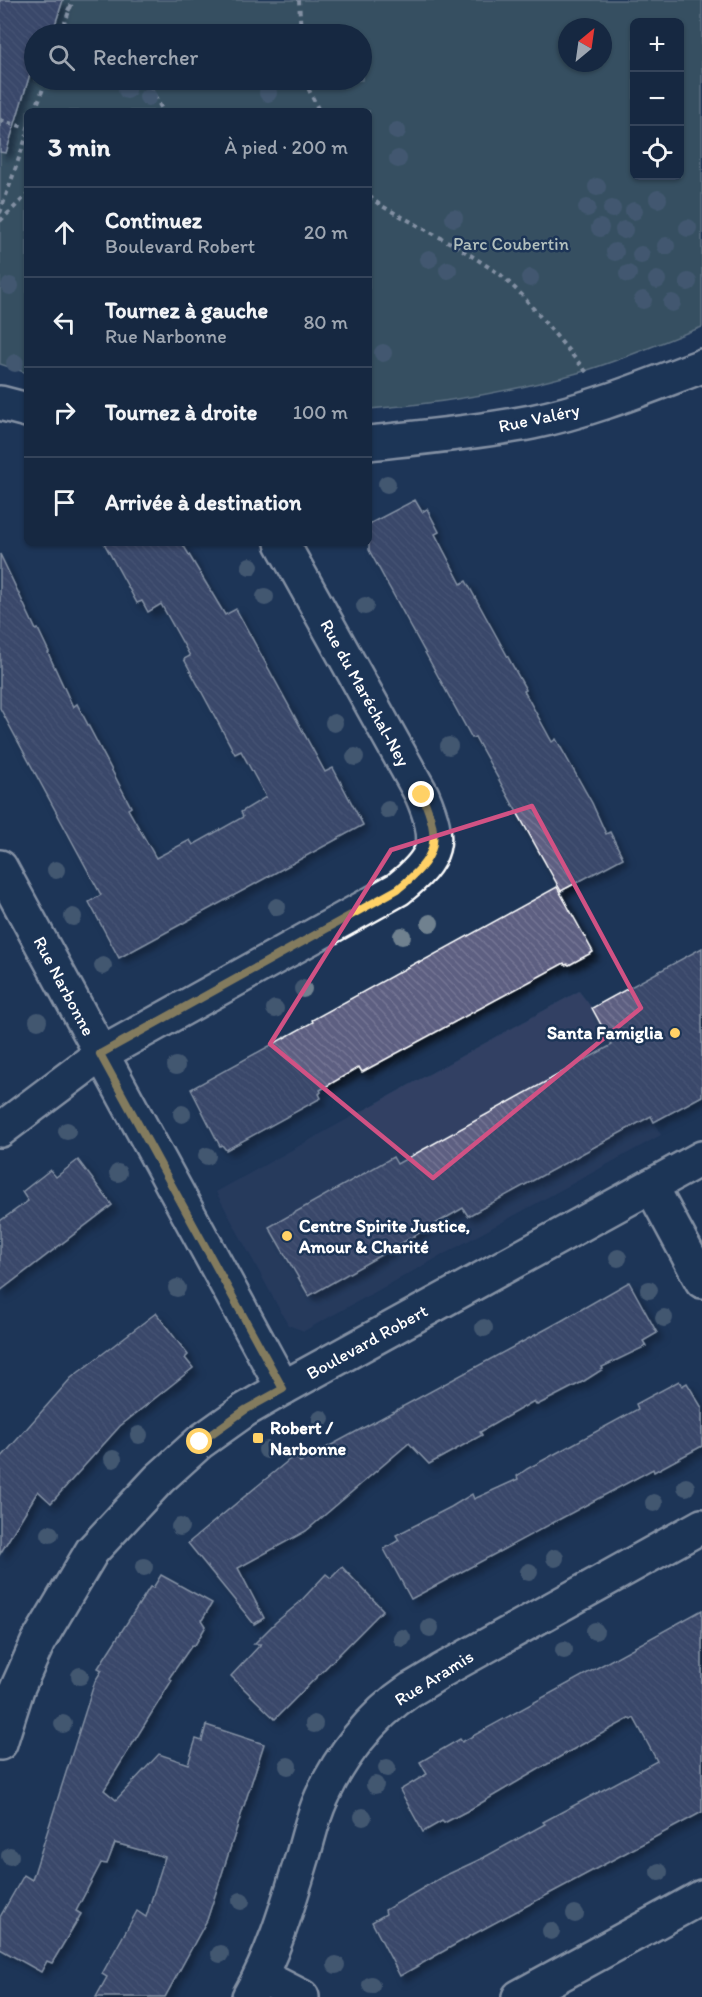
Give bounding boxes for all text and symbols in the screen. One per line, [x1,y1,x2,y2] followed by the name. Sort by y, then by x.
[558,18,612,72] north arrow
[630,18,684,180] map controls
[630,18,684,72] button: +
[24,24,372,90] search box
[45,41,78,74] icon: search
[93,44,198,71] text: Rechercher
[630,72,684,126] button: −
[630,126,684,180] button: locate
[48,131,110,163] text: 3 min
[225,135,348,159] text: À pied · 200 m
[105,207,202,234] text: Continuez
[48,216,81,249] icon: ahead
[304,220,348,244] text: 20 m
[453,233,569,255] park label: Parc Coubertin
[105,234,255,258] text: Boulevard Robert
[105,297,268,324] text: Tournez à gauche
[48,306,81,339] icon: left
[303,310,348,334] text: 80 m
[105,324,227,348] text: Rue Narbonne
[48,396,81,429] icon: right
[105,399,257,426] text: Tournez à droite
[496,399,582,437] street label: Rue Valéry
[293,400,348,424] text: 100 m
[48,486,81,519] icon: arrive
[105,489,301,516] text: Arrivée à destination
[315,616,415,771] street label: Rue du Maréchal-Ney
[408,781,434,807] route end
[29,932,99,1040] street label: Rue Narbonne
[547,1022,664,1044] place label: Santa Famiglia
[668,1026,682,1040] marker: Santa Famiglia
[298,1215,470,1258] place label: Centre Spirite Justice, Amour & Charité
[280,1229,294,1243] marker: Centre Spirite Justice, Amour & Charité
[303,1299,432,1384] street label: Boulevard Robert
[270,1417,347,1460] place label: Robert / Narbonne
[186,1428,212,1454] route start
[251,1431,265,1445] marker: Robert / Narbonne
[391,1645,477,1711] street label: Rue Aramis

